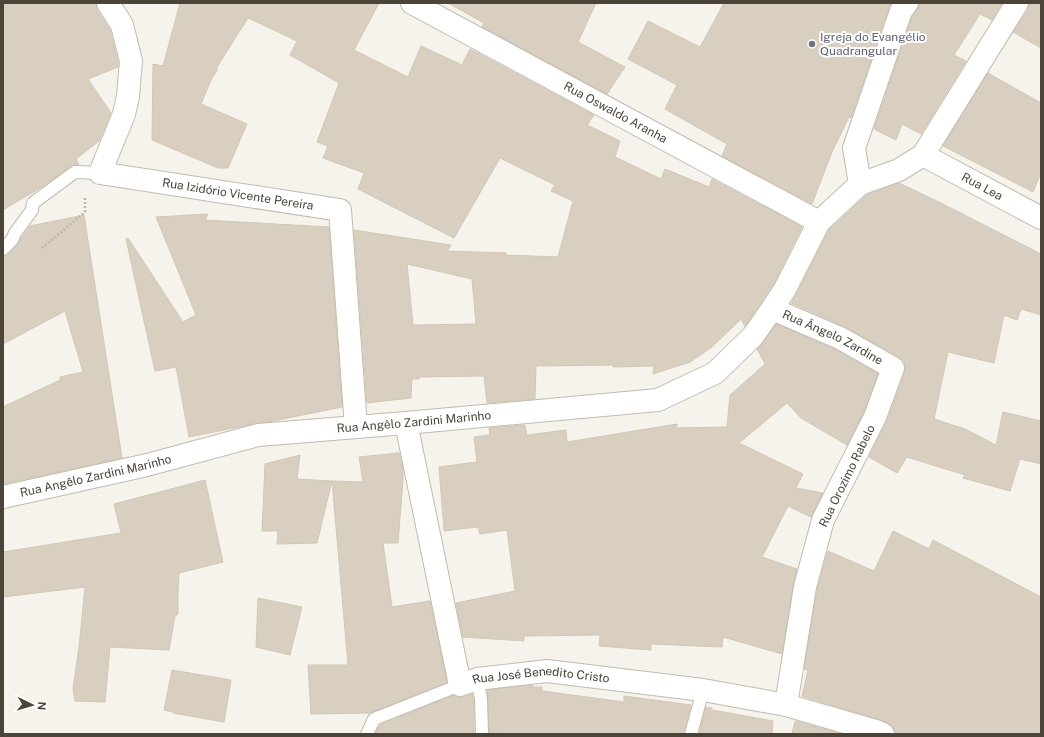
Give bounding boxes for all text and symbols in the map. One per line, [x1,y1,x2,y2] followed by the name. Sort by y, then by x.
[820,30,926,58] place label: Igreja do Evangélio Quadrangular
[807,39,817,49] marker: Igreja do Evangélio Quadrangular
[561,79,670,146] street label: Rua Oswaldo Aranha
[959,170,1005,203] street label: Rua Lea
[161,176,315,213] street label: Rua Izidório Vicente Pereira
[780,307,886,368] street label: Rua Ângelo Zardine
[336,408,492,436] street label: Rua Angêlo Zardini Marinho
[816,422,878,529] street label: Rua Orozimo Rabelo
[19,452,173,500] street label: Rua Angêlo Zardini Marinho
[470,664,611,687] street label: Rua José Benedito Cristo
[12,685,52,725] north arrow
[36,701,48,711] text: N

